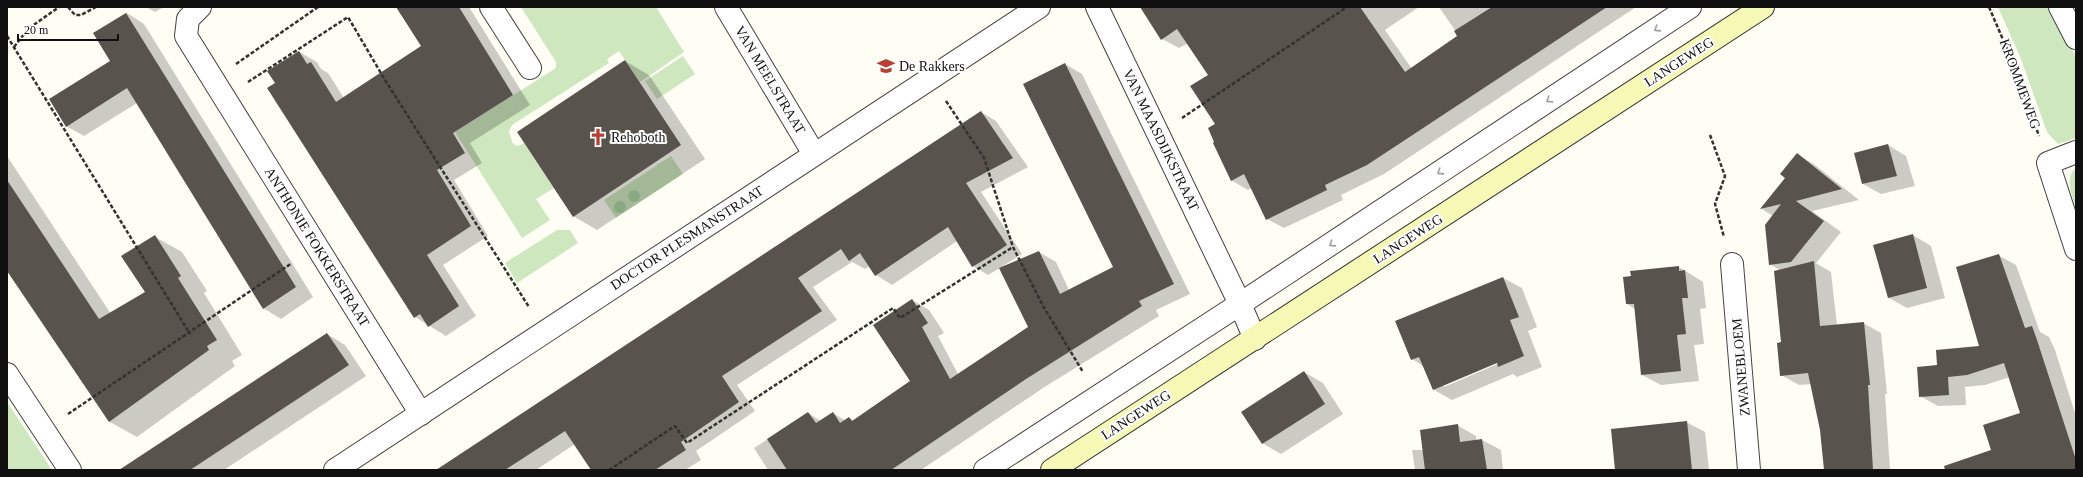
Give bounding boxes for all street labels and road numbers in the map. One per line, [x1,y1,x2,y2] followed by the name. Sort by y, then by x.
[732,23,808,137] street label: VAN MEELSTRAAT
[1642,34,1716,90] street label: LANGEWEG
[1997,37,2043,131] street label: KROMMEWEG
[1120,67,1202,214] street label: VAN MAASDIJKSTRAAT
[262,165,373,330] street label: ANTHONIE FOKKERSTRAAT
[608,183,767,293] street label: DOCTOR PLESMANSTRAAT
[1371,211,1445,267] street label: LANGEWEG
[1729,317,1753,416] street label: ZWANEBLOEM
[1099,387,1173,443] street label: LANGEWEG

